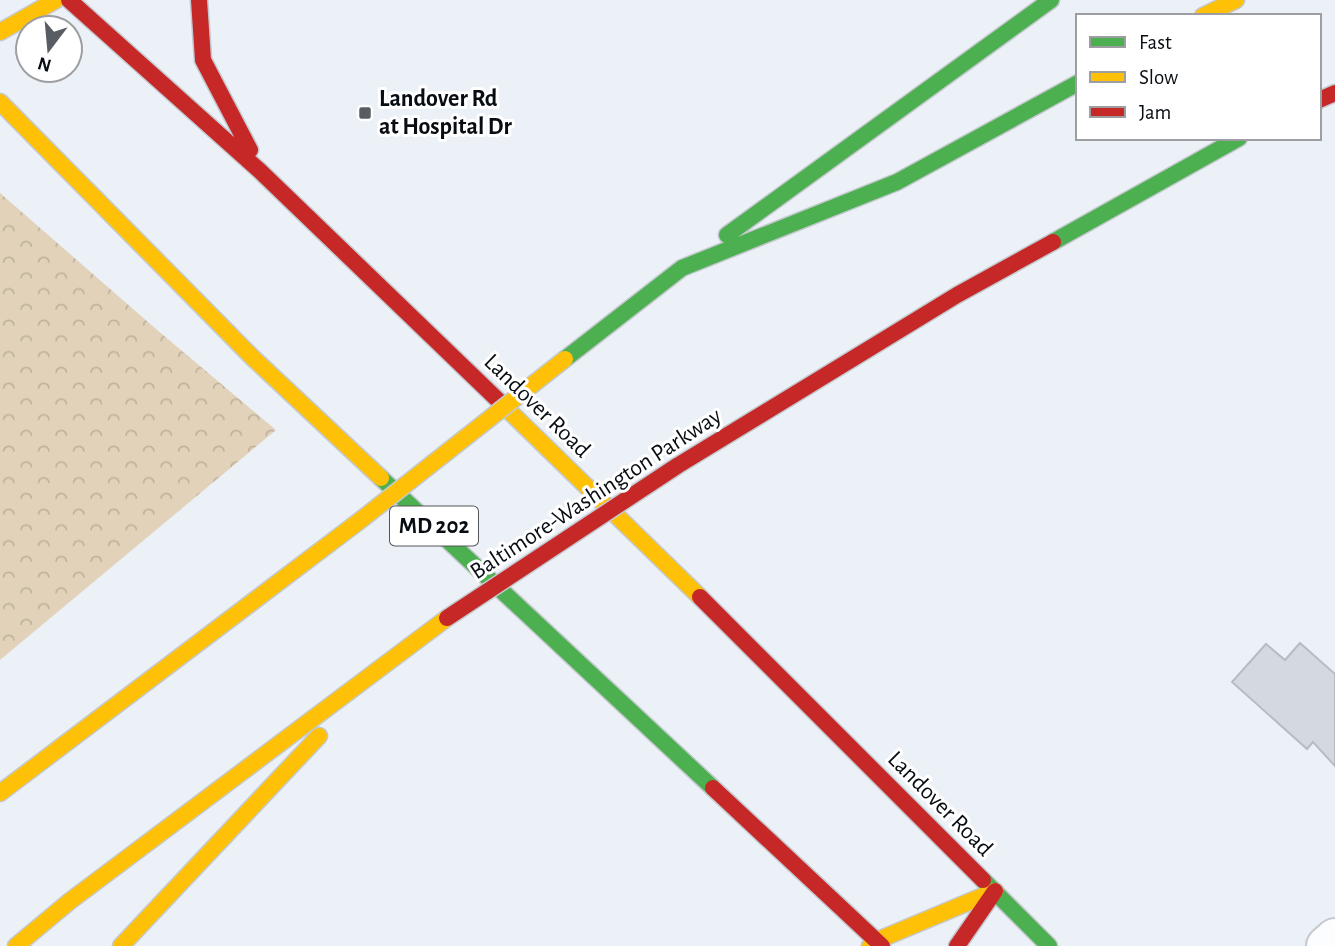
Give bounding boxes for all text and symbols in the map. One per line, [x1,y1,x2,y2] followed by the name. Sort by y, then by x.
[14,14,84,84] north arrow
[1076,14,1321,140] legend
[1139,32,1172,53] text: Fast
[36,53,54,75] text: N
[1139,67,1178,88] text: Slow
[379,87,512,139] place label: Landover Rd at Hospital Dr
[1139,102,1171,123] text: Jam
[357,105,373,121] marker: Landover Rd at Hospital Dr
[479,350,595,462] street label: Landover Road
[466,404,726,584] street label: Baltimore-Washington Parkway
[390,506,478,546] road number: MD 202
[883,747,997,861] street label: Landover Road

